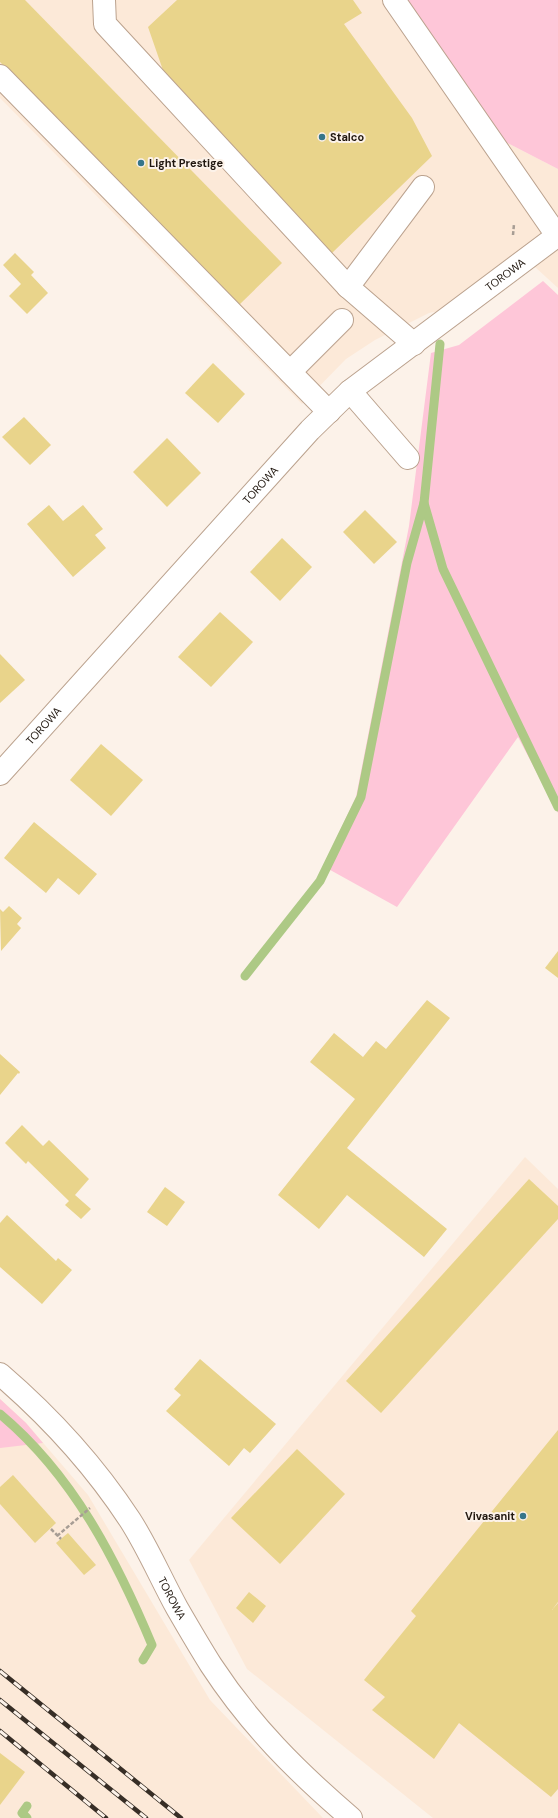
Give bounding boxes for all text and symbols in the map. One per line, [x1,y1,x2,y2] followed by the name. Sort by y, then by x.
[330,130,364,144] place label: Stalco
[317,132,327,142] marker: Stalco
[149,156,223,170] place label: Light Prestige
[136,158,146,168] marker: Light Prestige
[483,255,528,294] street label: TOROWA
[240,463,281,507] street label: TOROWA
[23,704,64,748] street label: TOROWA
[465,1509,515,1523] place label: Vivasanit
[518,1511,528,1521] marker: Vivasanit
[155,1575,189,1622] street label: TOROWA

